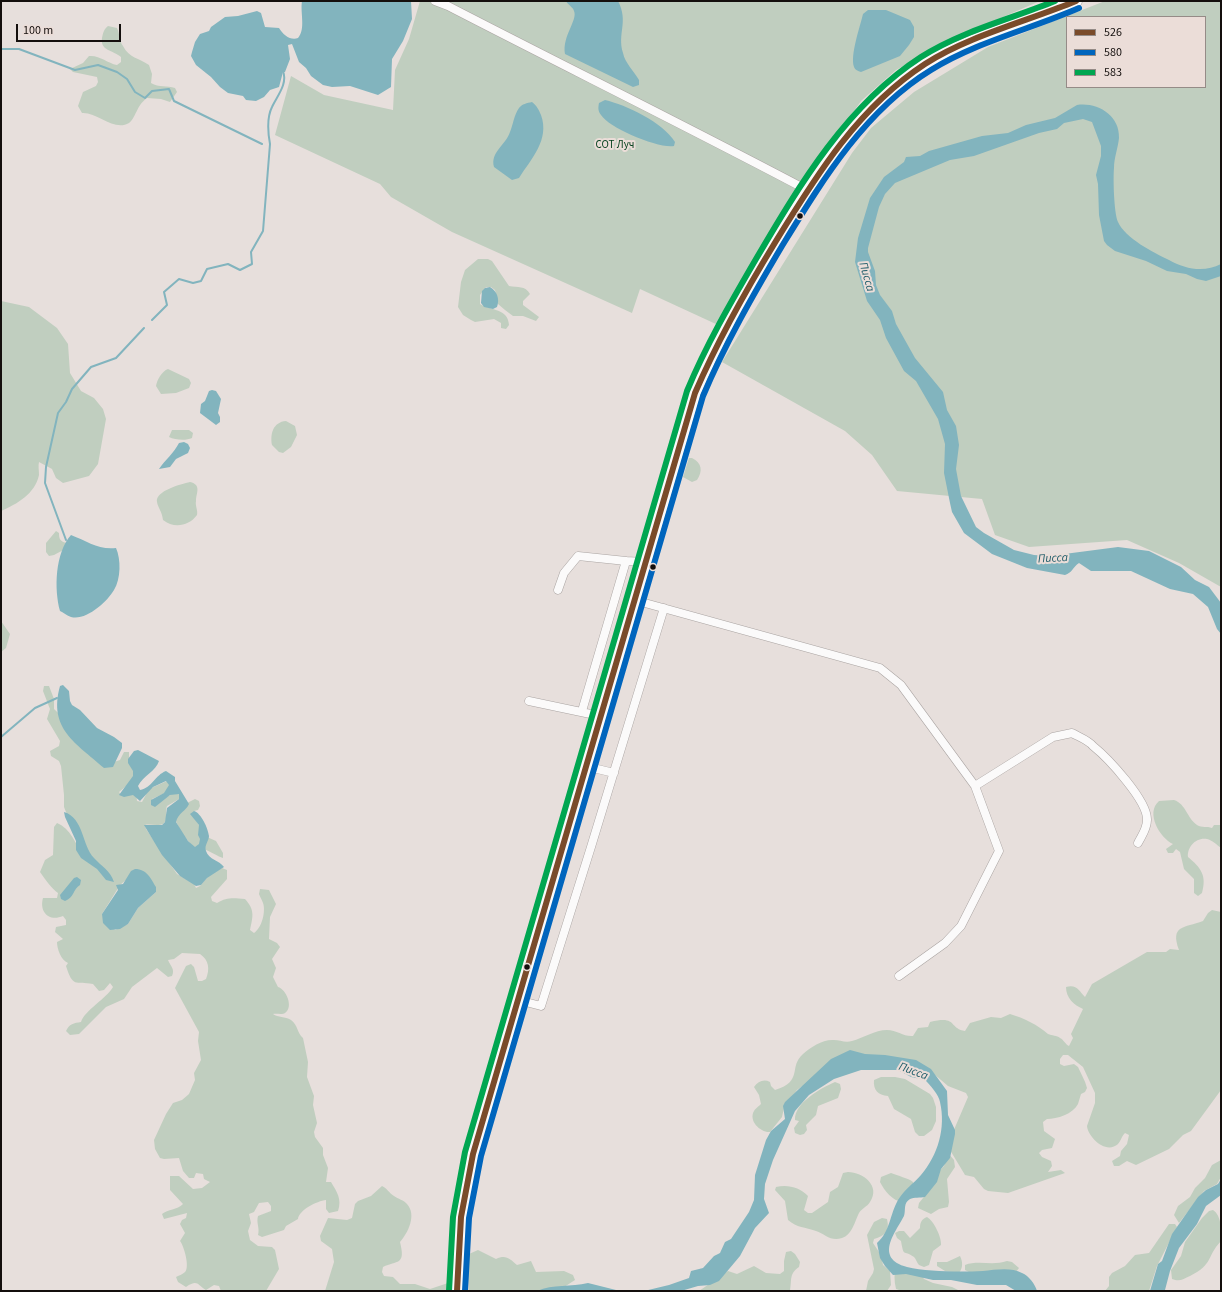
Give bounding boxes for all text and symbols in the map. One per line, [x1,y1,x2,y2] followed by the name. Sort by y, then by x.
[18,16,123,42] scale bar
[1066,16,1206,88] legend
[23,22,53,39] text: 100 m
[1104,24,1122,41] text: 526
[1104,44,1122,61] text: 580
[1104,64,1122,81] text: 583
[596,139,634,153] park label: СОТ Луч
[795,211,805,221] unlabelled marker
[855,260,877,294] water label: Писса
[1038,551,1068,567] water label: Писса
[648,562,658,572] unlabelled marker
[522,962,532,972] unlabelled marker
[896,1060,930,1084] water label: Писса

